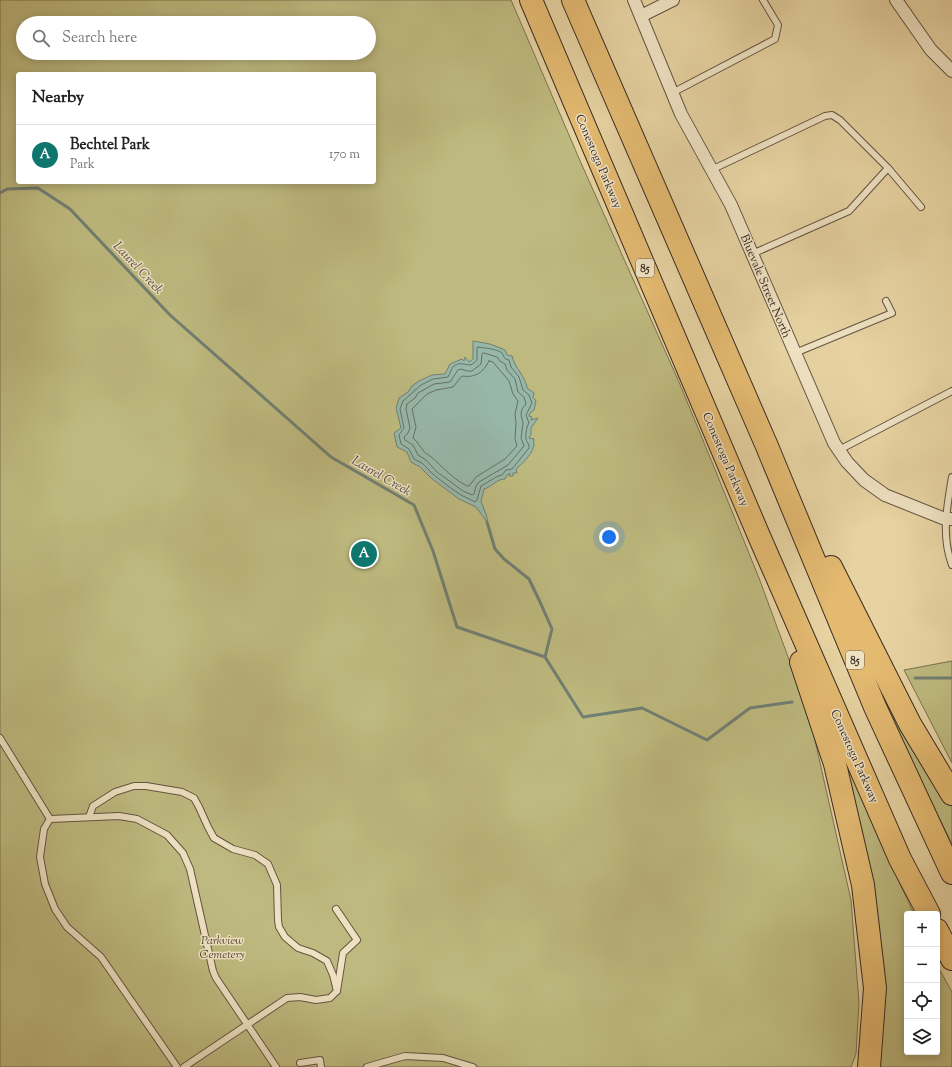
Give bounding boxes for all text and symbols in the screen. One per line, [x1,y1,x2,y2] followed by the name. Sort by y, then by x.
[16,16,376,60] search box
[30,27,52,49] icon: search
[62,28,137,49] text: Search here
[32,86,84,110] text: Nearby
[570,111,626,211] street label: Conestoga Parkway
[70,135,150,156] text: Bechtel Park
[40,146,50,164] text: A
[329,146,360,164] text: 170 m
[70,156,95,174] text: Park
[735,232,795,341] street label: Bluevale Street North
[108,238,167,299] water label: Laurel Creek
[636,259,654,277] road number: 85
[697,409,753,509] street label: Conestoga Parkway
[348,452,414,501] water label: Laurel Creek
[599,527,619,547] your location
[351,539,377,569] pin: A
[846,651,864,669] road number: 85
[825,707,883,806] street label: Conestoga Parkway
[904,911,940,1055] map controls
[904,911,940,947] button: +
[199,932,245,964] park label: Parkview Cemetery
[904,947,940,983] button: −
[904,983,940,1019] button: locate
[904,1019,940,1055] button: layers

